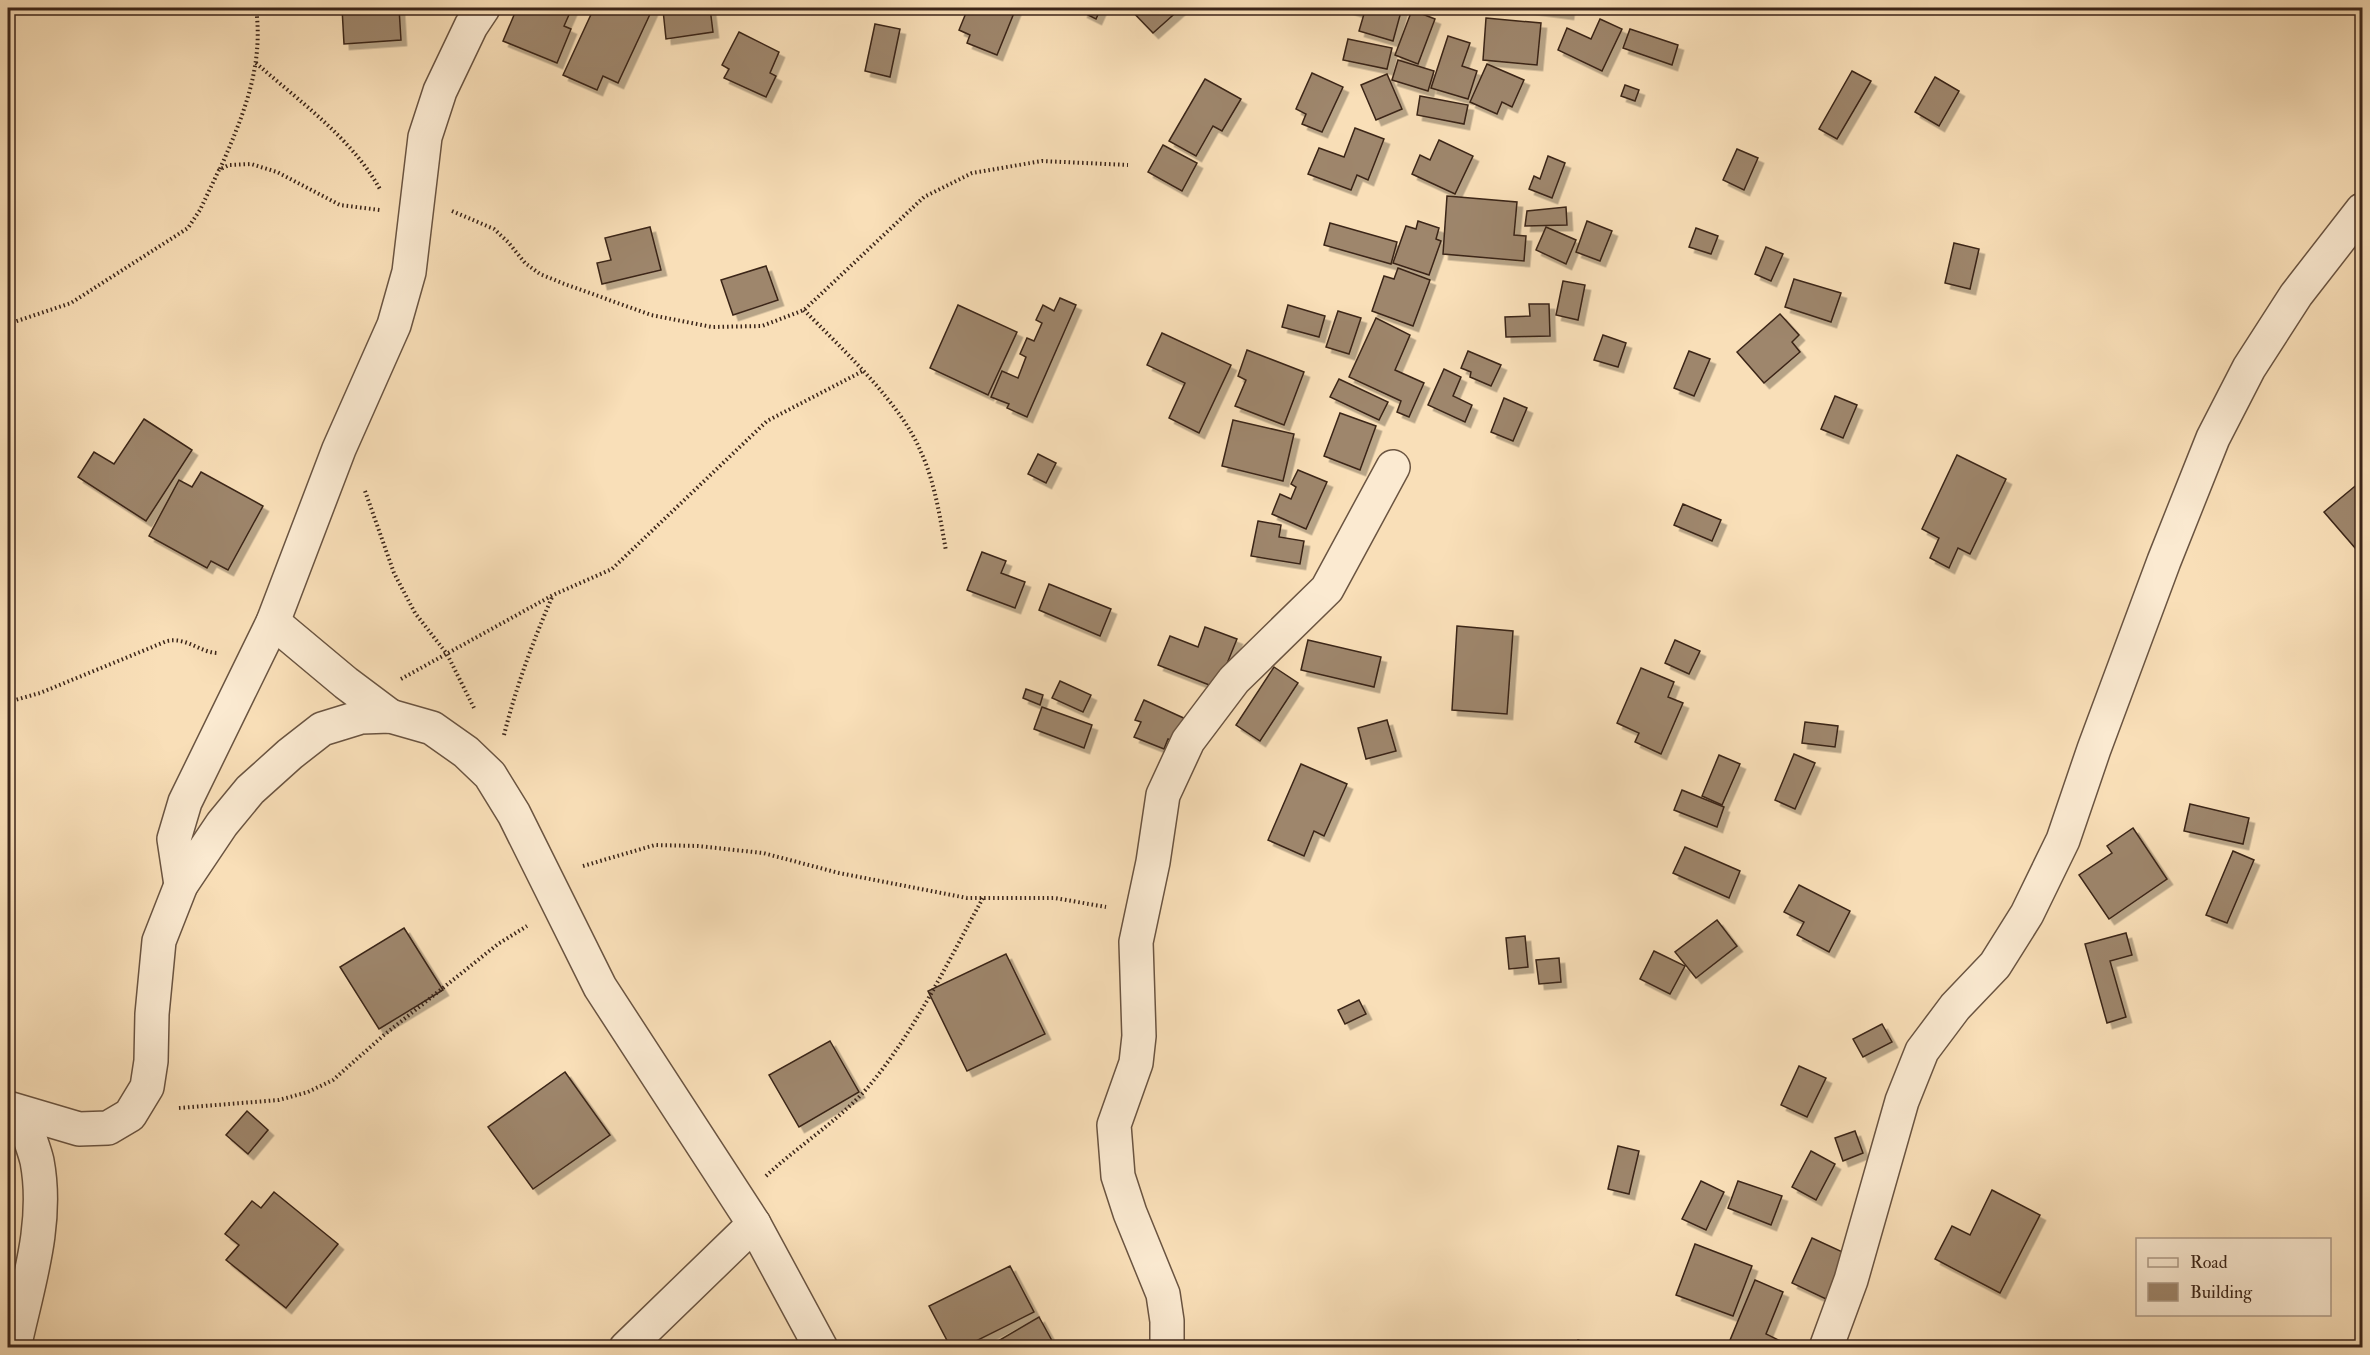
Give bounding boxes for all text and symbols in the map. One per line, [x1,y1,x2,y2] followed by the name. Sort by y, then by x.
[2136,1238,2331,1316] legend
[2190,1251,2228,1274] text: Road
[2190,1281,2253,1304] text: Building

